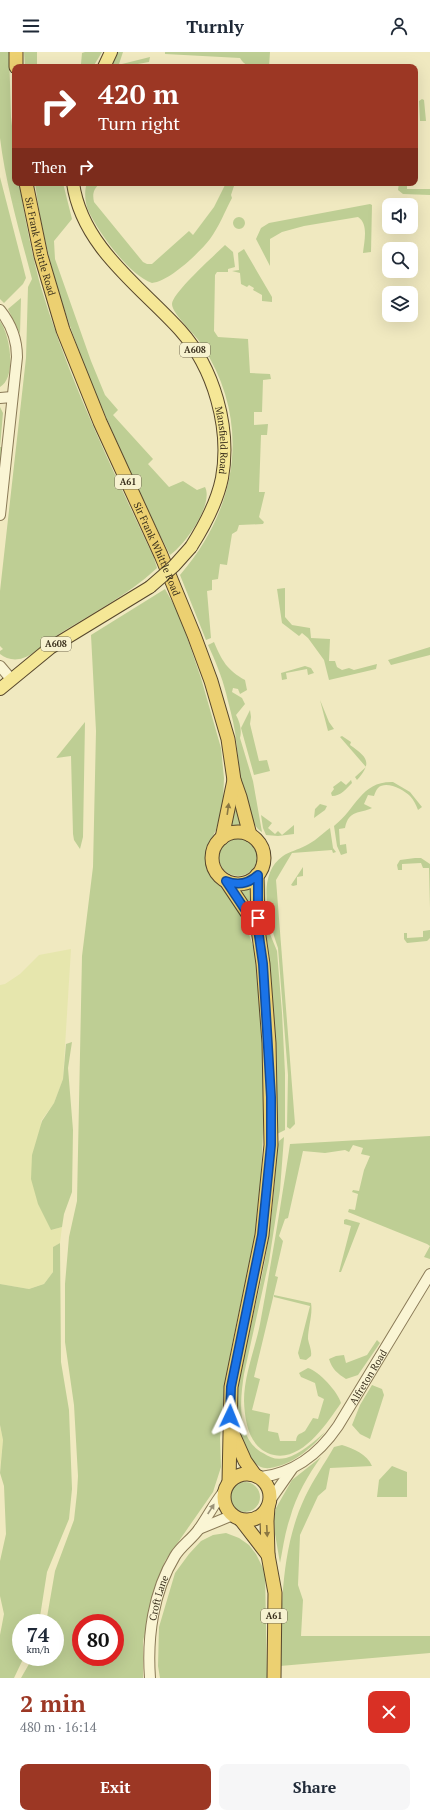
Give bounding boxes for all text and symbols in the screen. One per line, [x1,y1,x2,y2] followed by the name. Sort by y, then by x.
[186,14,244,38] text: Turnly
[20,15,42,37] icon: menu
[388,15,410,37] icon: person
[98,75,179,112] text: 420 m
[32,80,84,132] icon: right
[98,111,180,135] text: Turn right
[75,156,97,178] icon: right
[32,157,67,177] text: Then
[22,196,59,298] street label: Sir Frank Whittle Road
[382,198,418,322] map controls
[382,198,418,234] button: sound
[382,242,418,278] button: search
[382,286,418,322] button: layers
[180,343,210,357] road number: A608
[212,405,230,476] street label: Mansfield Road
[115,475,141,489] road number: A61
[131,500,183,598] street label: Sir Frank Whittle Road
[41,637,71,651] road number: A608
[224,803,231,815] one-way arrow
[241,901,275,935] pin
[247,907,269,929] icon: arrive
[347,1347,390,1407] street label: Alfreton Road
[209,1395,251,1437] position arrow
[207,1504,215,1514] one-way arrow
[264,1525,271,1537] one-way arrow
[146,1573,171,1622] street label: Croft Lane
[261,1609,287,1623] road number: A61
[72,1614,124,1666] speed limit sign: 80
[27,1621,49,1648] text: 74
[26,1643,50,1656] text: km/h
[20,1687,86,1719] text: 2 min
[368,1691,410,1733] button: close
[20,1718,97,1736] text: 480 m · 16:14
[20,1764,211,1810] button: Exit
[219,1764,410,1810] button: Share

